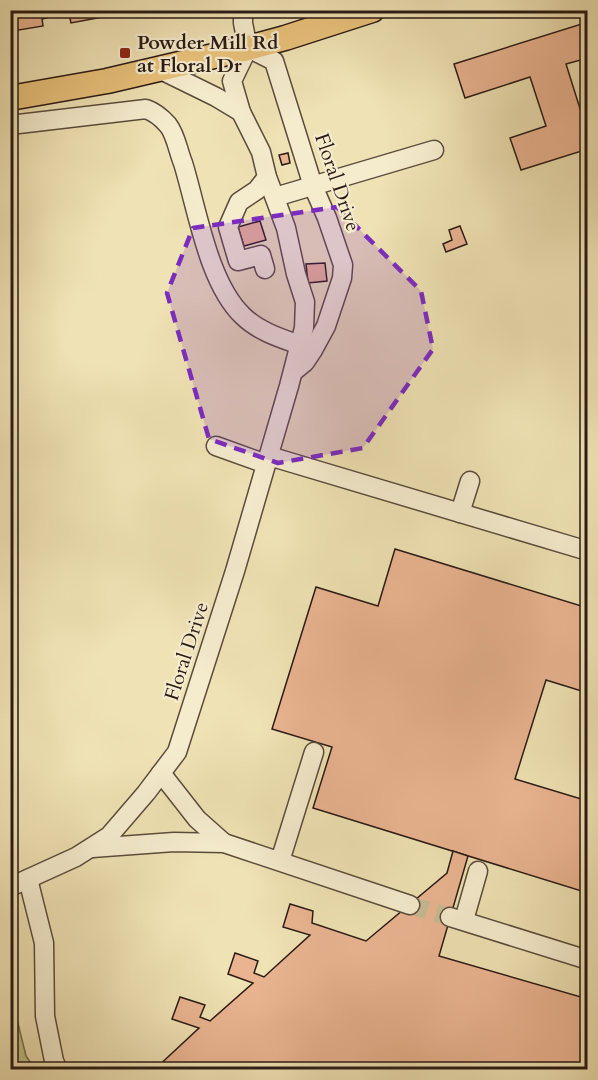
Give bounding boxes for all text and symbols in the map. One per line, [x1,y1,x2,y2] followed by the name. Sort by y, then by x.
[137,29,279,79] place label: Powder Mill Rd at Floral Dr
[118,46,132,60] marker: Powder Mill Rd at Floral Dr
[308,130,367,235] street label: Floral Drive
[158,598,215,704] street label: Floral Drive

